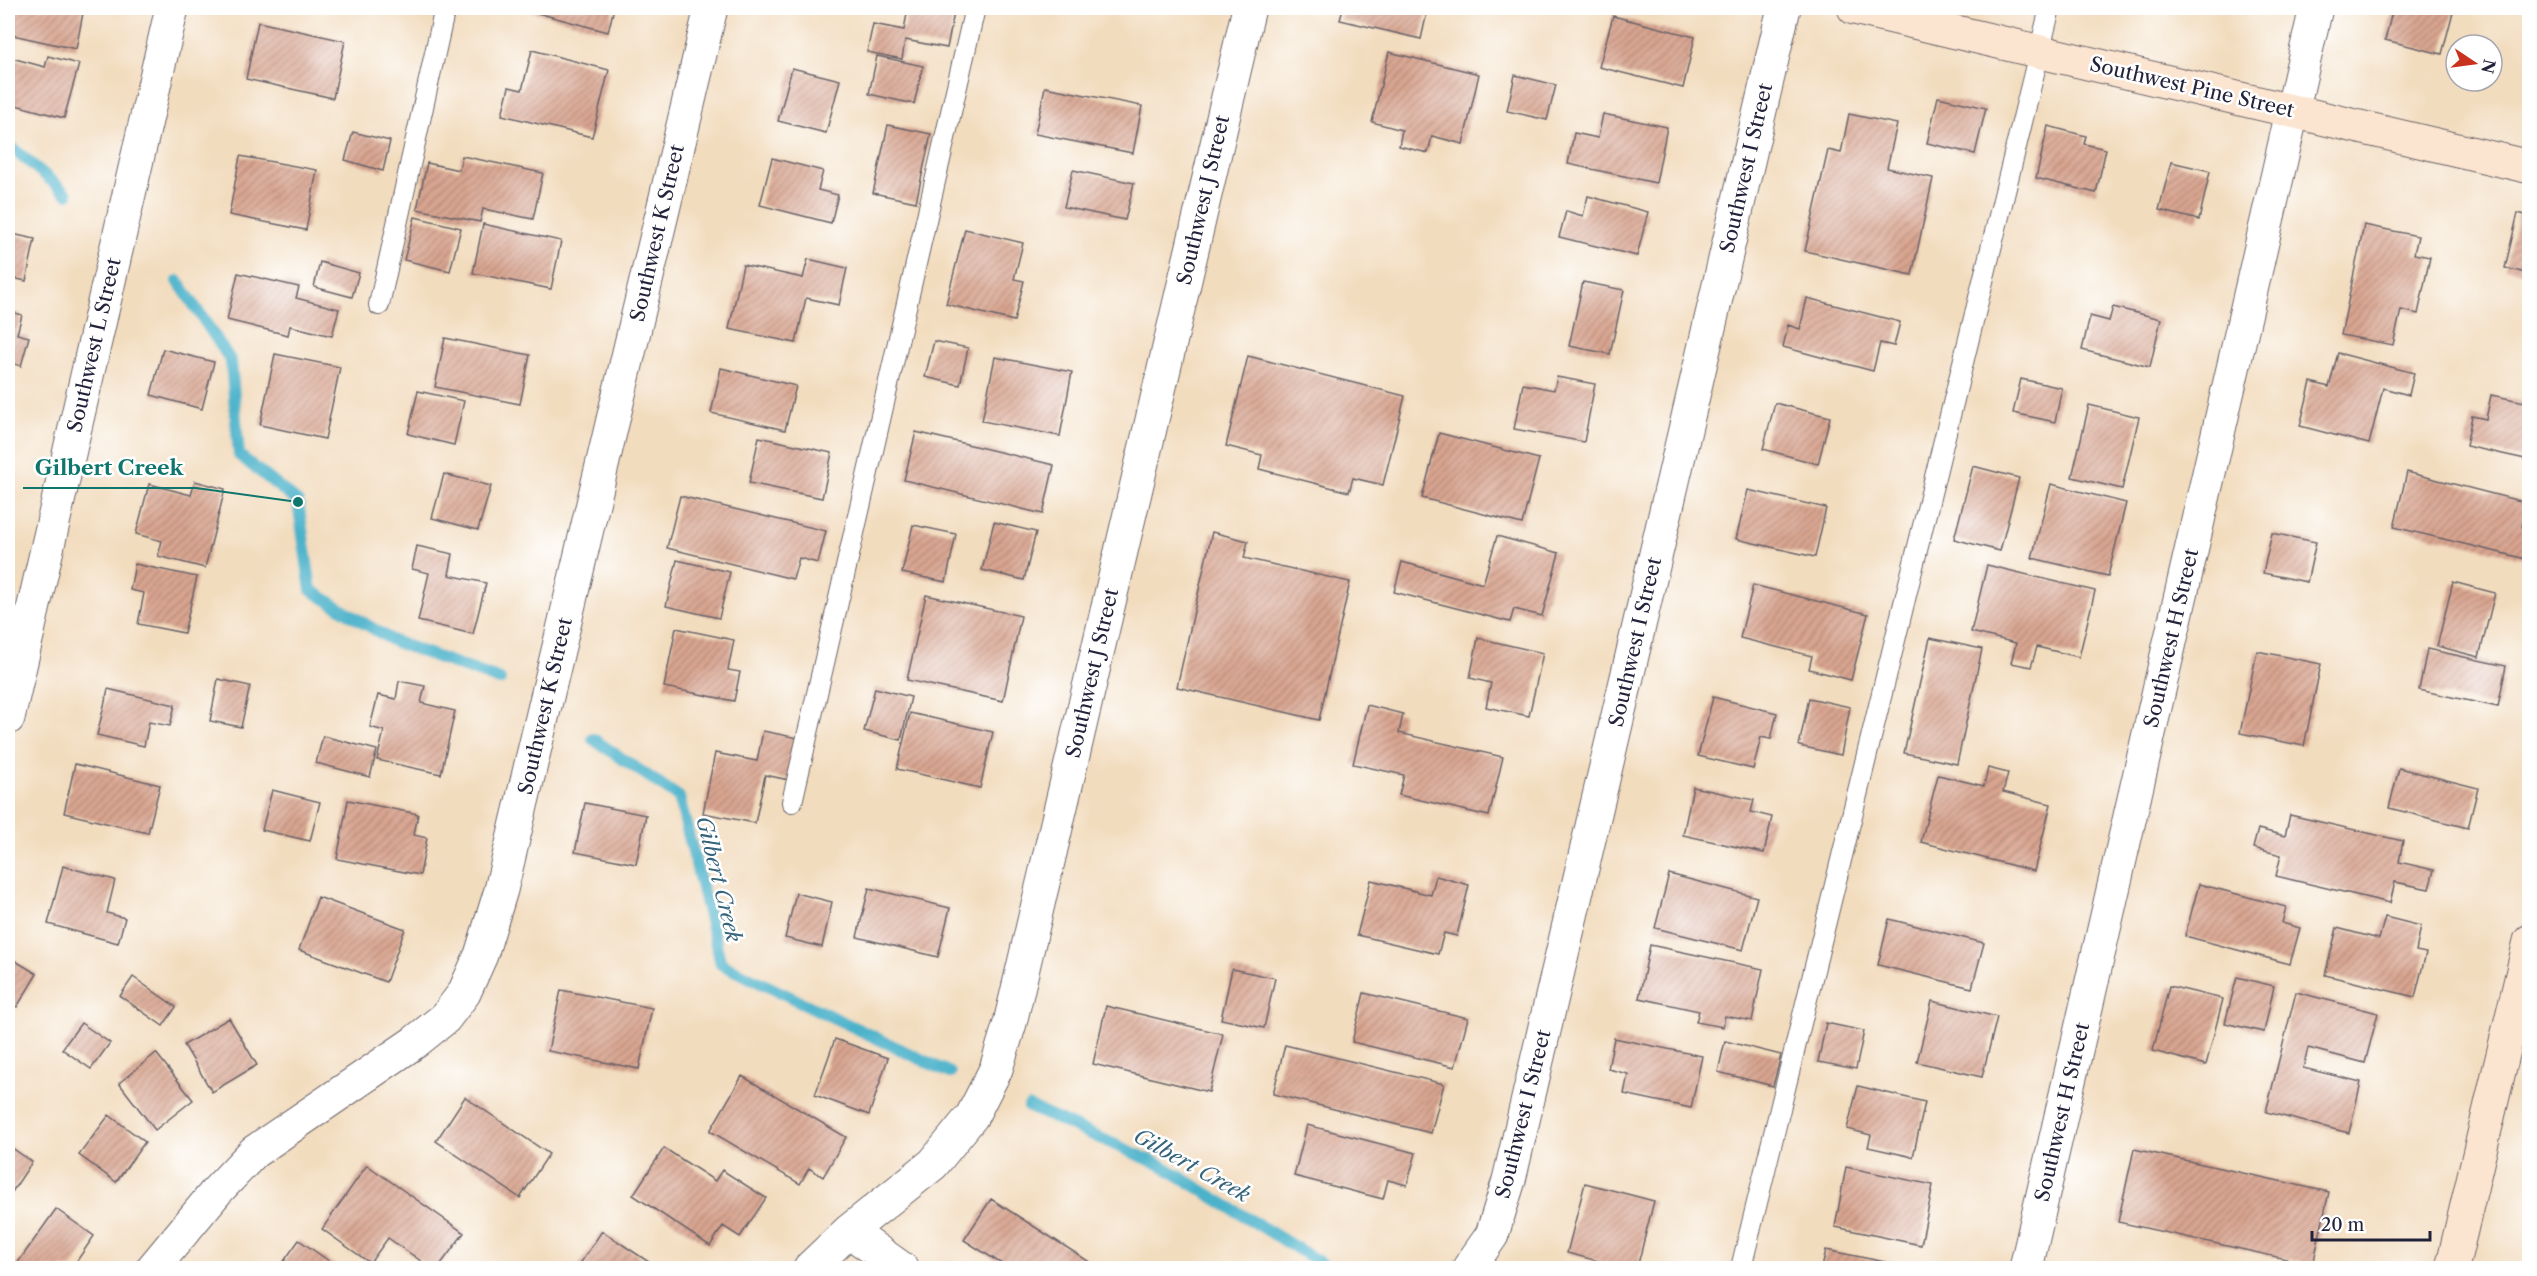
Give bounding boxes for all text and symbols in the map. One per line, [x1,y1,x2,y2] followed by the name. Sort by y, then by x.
[2444,33,2504,93] north arrow
[2088,52,2296,122] street label: Southwest Pine Street
[2477,57,2500,75] text: N
[1715,81,1777,255] street label: Southwest I Street
[1172,113,1234,287] street label: Southwest J Street
[625,142,689,324] street label: Southwest K Street
[62,255,126,435] street label: Southwest L Street
[23,449,196,488] callout: Gilbert Creek
[35,455,185,480] text: Gilbert Creek
[2139,546,2203,730] street label: Southwest H Street
[1604,555,1666,729] street label: Southwest I Street
[1061,586,1123,760] street label: Southwest J Street
[513,615,577,797] street label: Southwest K Street
[691,813,747,945] water label: Gilbert Creek
[2030,1020,2094,1204] street label: Southwest H Street
[1490,1027,1556,1201] street label: Southwest I Street
[1130,1123,1255,1207] water label: Gilbert Creek
[2312,1204,2430,1242] scale bar
[2321,1214,2365,1236] text: 20 m

